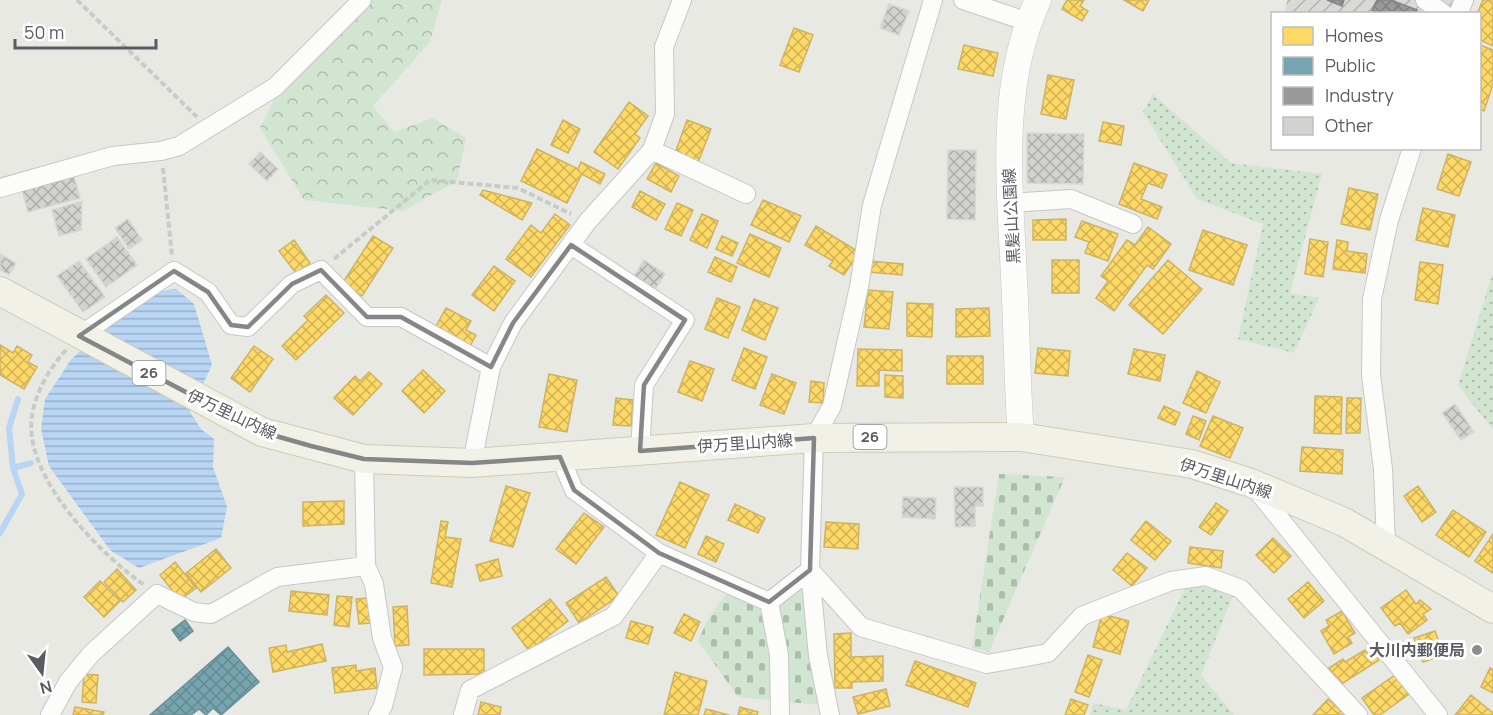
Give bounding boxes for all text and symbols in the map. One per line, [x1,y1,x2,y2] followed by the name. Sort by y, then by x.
[15,12,156,50] scale bar
[1271,12,1481,150] legend
[24,20,64,44] text: 50 m
[1325,23,1383,47] text: Homes
[1325,53,1376,77] text: Public
[1325,83,1394,107] text: Industry
[1325,113,1373,137] text: Other
[998,167,1024,265] street label: 黒髪山公園線
[132,361,166,385] road number: 26
[184,384,280,444] street label: 伊万里山内線
[854,425,886,449] road number: 26
[696,429,794,457] street label: 伊万里山内線
[1177,453,1275,503] street label: 伊万里山内線
[1369,639,1465,661] place label: 大川内郵便局
[12,643,72,703] north arrow
[1470,643,1484,657] marker: 大川内郵便局
[37,675,54,700] text: N

